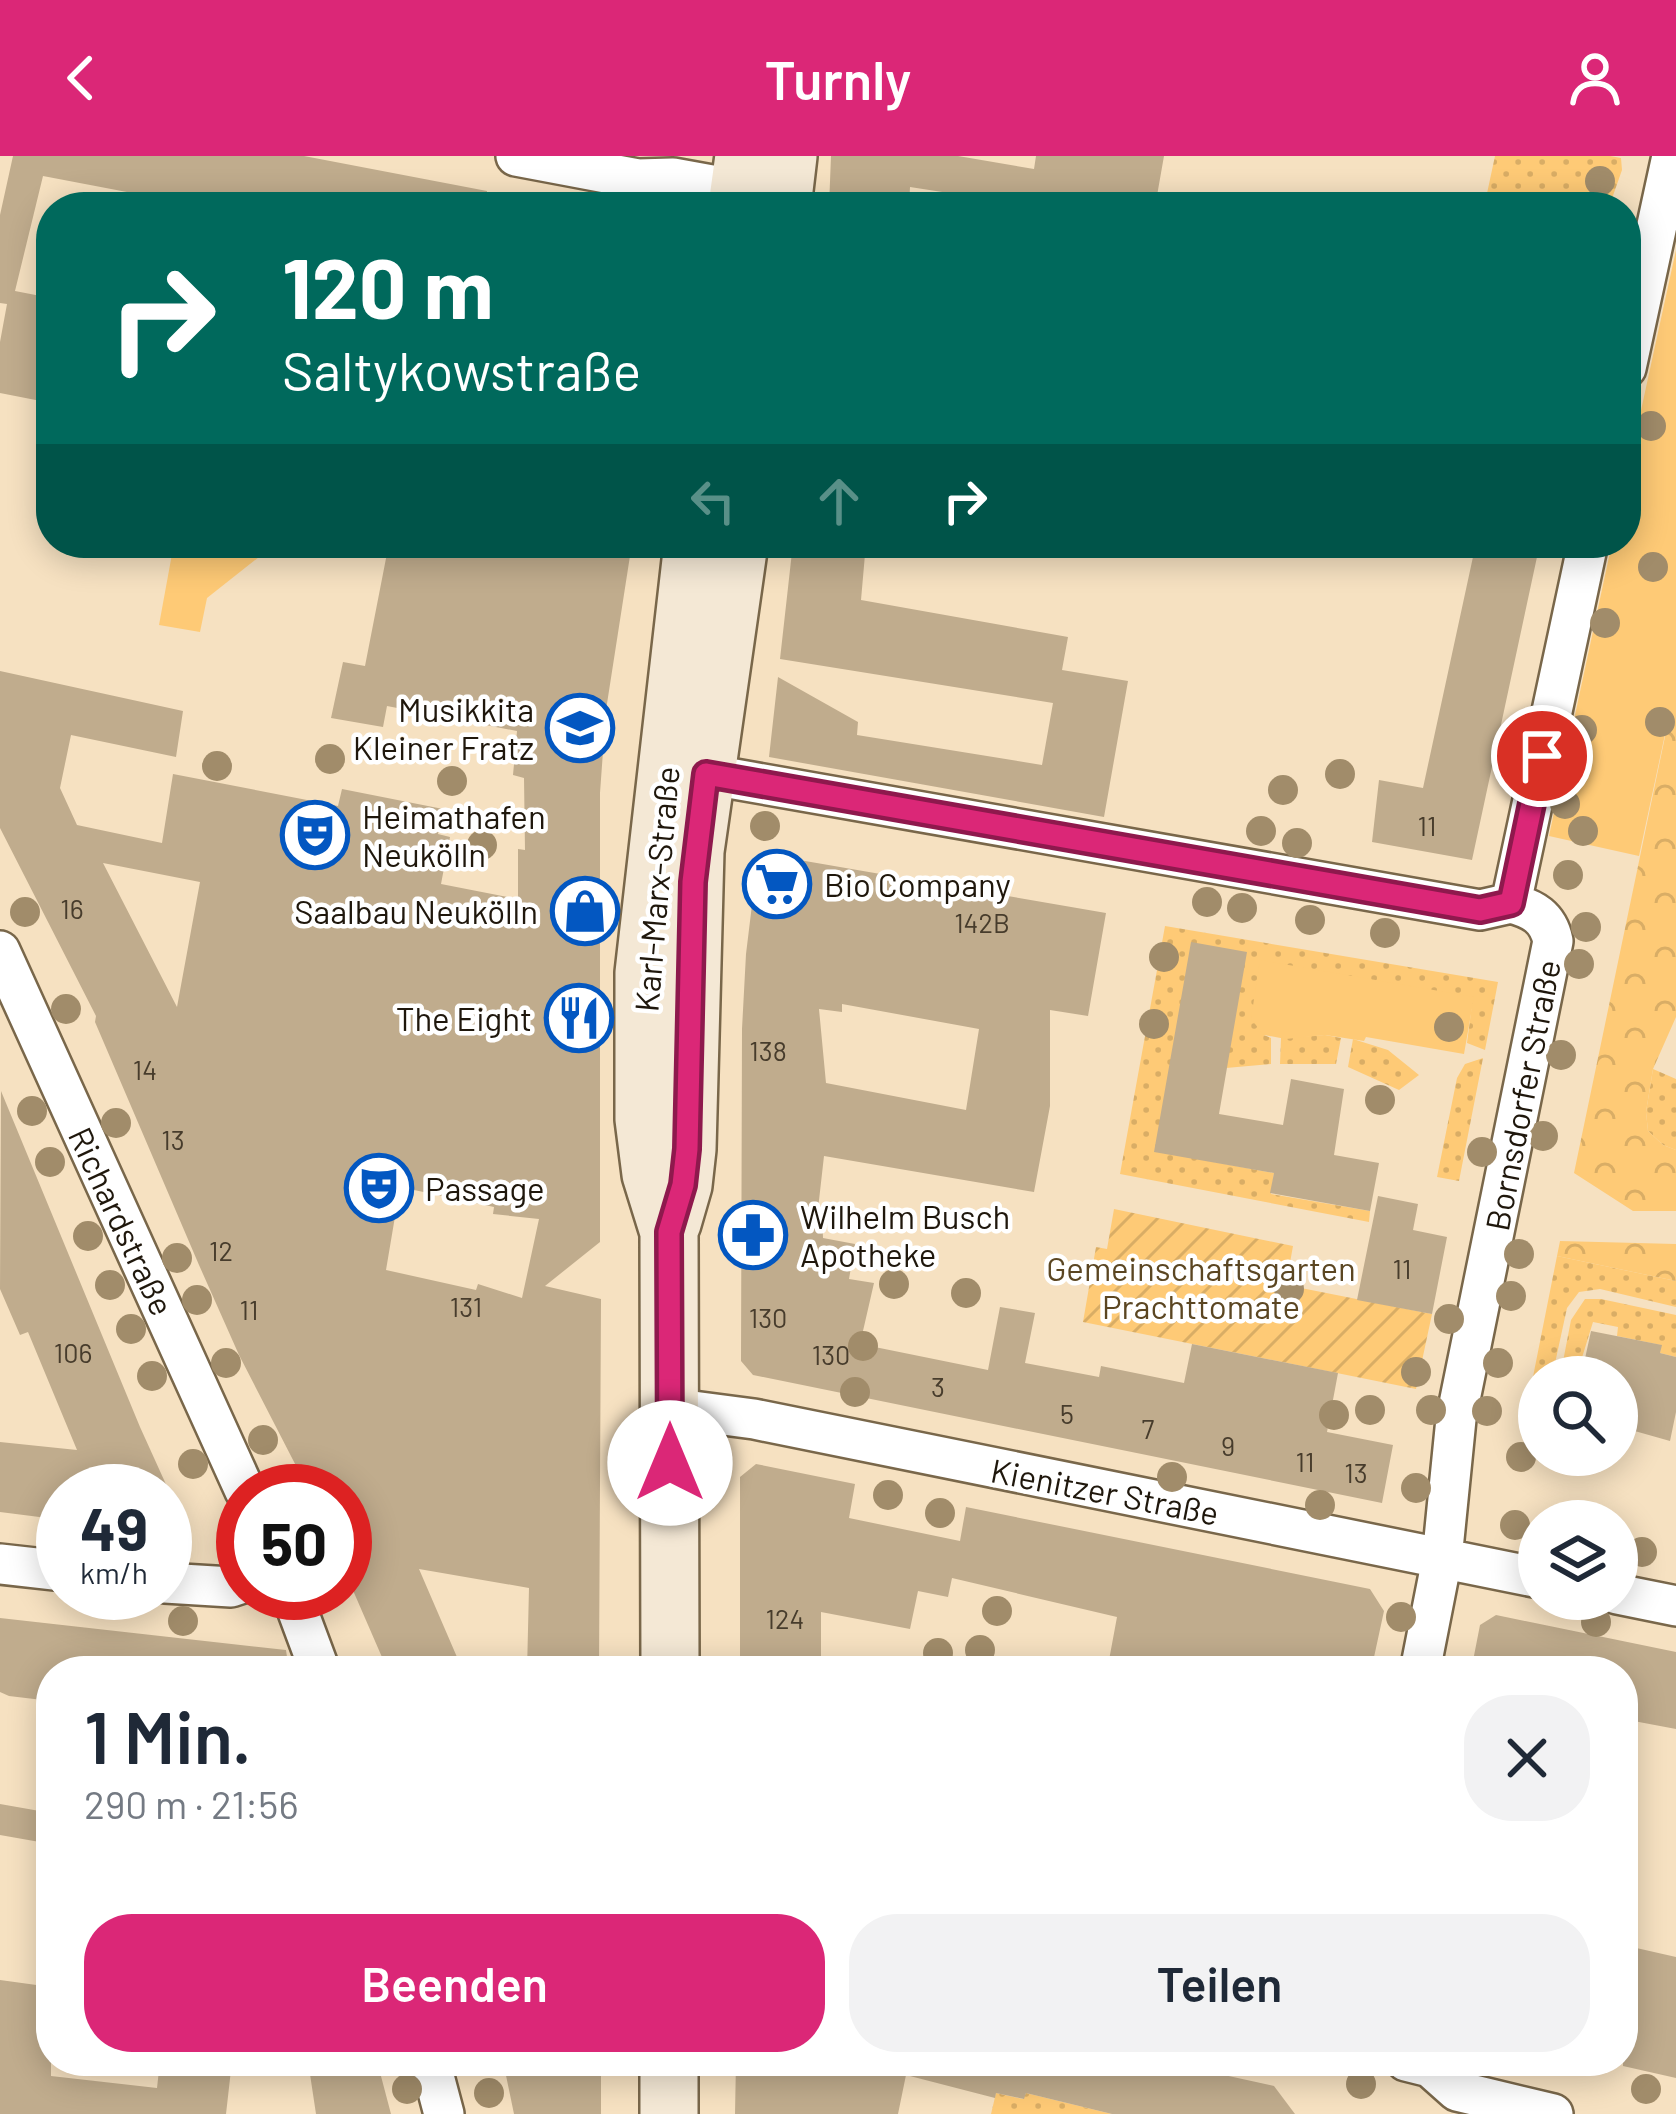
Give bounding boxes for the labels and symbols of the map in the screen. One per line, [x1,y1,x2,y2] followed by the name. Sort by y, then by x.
[353,689,534,767] place label: Musikkita Kleiner Fratz
[545,693,615,763] school or university icon: Musikkita Kleiner Fratz
[1491,705,1593,807] pin
[625,765,687,1013] street label: Karl-Marx-Straße
[362,796,546,874] place label: Heimathafen Neukölln
[280,800,350,870] theatre icon: Heimathafen Neukölln
[1418,809,1436,841] house number: 11
[742,849,812,919] supermarket icon: Bio Company
[824,864,1011,904] place label: Bio Company
[550,876,620,946] shop icon: Saalbau Neukölln
[294,891,538,931] place label: Saalbau Neukölln
[60,892,84,924] house number: 16
[954,906,1010,938] house number: 142B
[1476,956,1568,1234] street label: Bornsdorfer Straße
[544,983,614,1053] restaurant icon: The Eight
[396,998,532,1038] place label: The Eight
[749,1034,787,1066] house number: 138
[133,1053,157,1085] house number: 14
[61,1121,183,1321] street label: Richardstraße
[161,1123,185,1155] house number: 13
[344,1153,414,1223] theatre icon: Passage
[425,1168,545,1208] place label: Passage
[800,1196,1010,1274] place label: Wilhelm Busch Apotheke
[718,1200,788,1270] pharmacy icon: Wilhelm Busch Apotheke
[209,1234,233,1266] house number: 12
[1046,1248,1356,1326] park label: Gemeinschaftsgarten Prachttomate
[1393,1252,1411,1284] house number: 11
[450,1290,482,1322] house number: 131
[240,1293,258,1325] house number: 11
[749,1301,787,1333] house number: 130
[54,1336,92,1368] house number: 106
[812,1338,850,1370] house number: 130
[931,1370,945,1402] house number: 3
[1060,1397,1074,1429] house number: 5
[607,1400,733,1526] position arrow
[1142,1412,1155,1444] house number: 7
[1221,1429,1235,1461] house number: 9
[1296,1445,1314,1477] house number: 11
[988,1449,1222,1533] street label: Kienitzer Straße
[1344,1456,1368,1488] house number: 13
[216,1464,372,1620] speed limit sign: 50
[766,1602,804,1634] house number: 124

